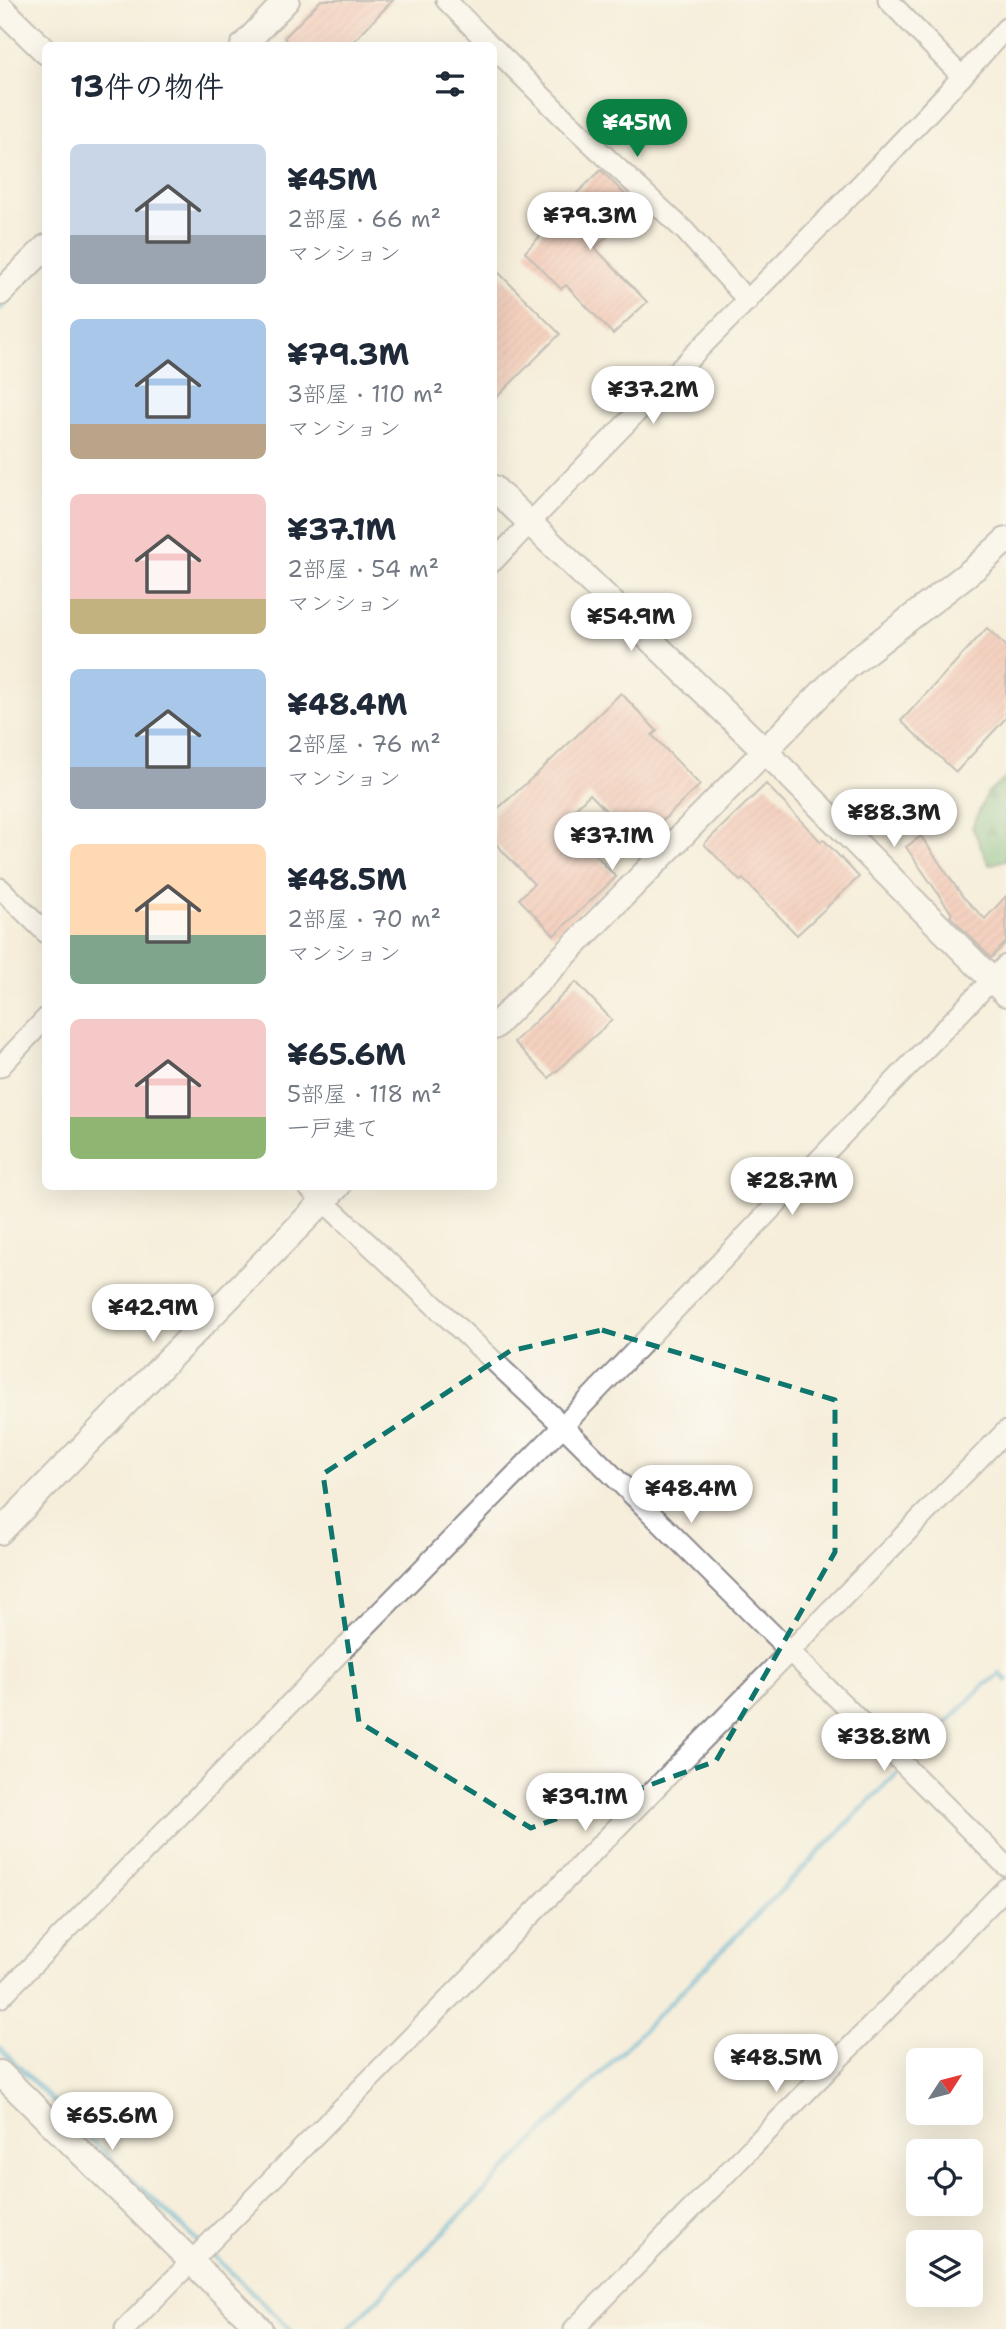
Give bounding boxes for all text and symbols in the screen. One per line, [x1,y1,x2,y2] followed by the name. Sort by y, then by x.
[431,65,469,103] icon: filters
[70,66,224,107] text: 13件の物件
[596,100,678,159] pin: ¥45M
[602,107,672,137] text: ¥45M
[287,159,378,200] text: ¥45M
[126,172,210,256] icon: home
[533,192,647,252] pin: ¥79.3M
[543,200,637,230] text: ¥79.3M
[287,204,441,234] text: 2部屋 · 66 m²
[287,238,401,268] text: マンション
[287,334,409,375] text: ¥79.3M
[126,347,210,431] icon: home
[596,366,710,426] pin: ¥37.2M
[607,374,699,404] text: ¥37.2M
[287,379,443,409] text: 3部屋 · 110 m²
[287,413,401,443] text: マンション
[287,509,396,550] text: ¥37.1M
[126,522,210,606] icon: home
[287,554,439,584] text: 2部屋 · 54 m²
[287,588,401,618] text: マンション
[574,594,688,653] pin: ¥54.9M
[587,601,675,631] text: ¥54.9M
[287,684,407,725] text: ¥48.4M
[126,697,210,781] icon: home
[287,729,441,759] text: 2部屋 · 76 m²
[287,763,401,793] text: マンション
[837,790,951,849] pin: ¥88.3M
[847,797,941,827] text: ¥88.3M
[555,812,669,872] pin: ¥37.1M
[570,820,654,850] text: ¥37.1M
[287,859,407,900] text: ¥48.5M
[126,872,210,956] icon: home
[287,904,441,934] text: 2部屋 · 70 m²
[287,938,401,968] text: マンション
[287,1034,406,1075] text: ¥65.6M
[126,1047,210,1131] icon: home
[287,1079,442,1109] text: 5部屋 · 118 m²
[287,1113,379,1143] text: 一戸建て
[735,1158,849,1217] pin: ¥28.7M
[746,1165,838,1195] text: ¥28.7M
[96,1284,210,1344] pin: ¥42.9M
[108,1292,198,1322] text: ¥42.9M
[634,1466,748,1525] pin: ¥48.4M
[645,1473,737,1503] text: ¥48.4M
[827,1714,941,1773] pin: ¥38.8M
[837,1721,931,1751] text: ¥38.8M
[528,1773,642,1833] pin: ¥39.1M
[542,1781,628,1811] text: ¥39.1M
[719,2035,833,2094] pin: ¥48.5M
[730,2042,822,2072] text: ¥48.5M
[906,2048,984,2124] north arrow
[906,2048,983,2307] map controls
[55,2092,169,2152] pin: ¥65.6M
[66,2100,158,2130] text: ¥65.6M
[906,2139,983,2216] button: locate
[906,2230,983,2307] button: layers

